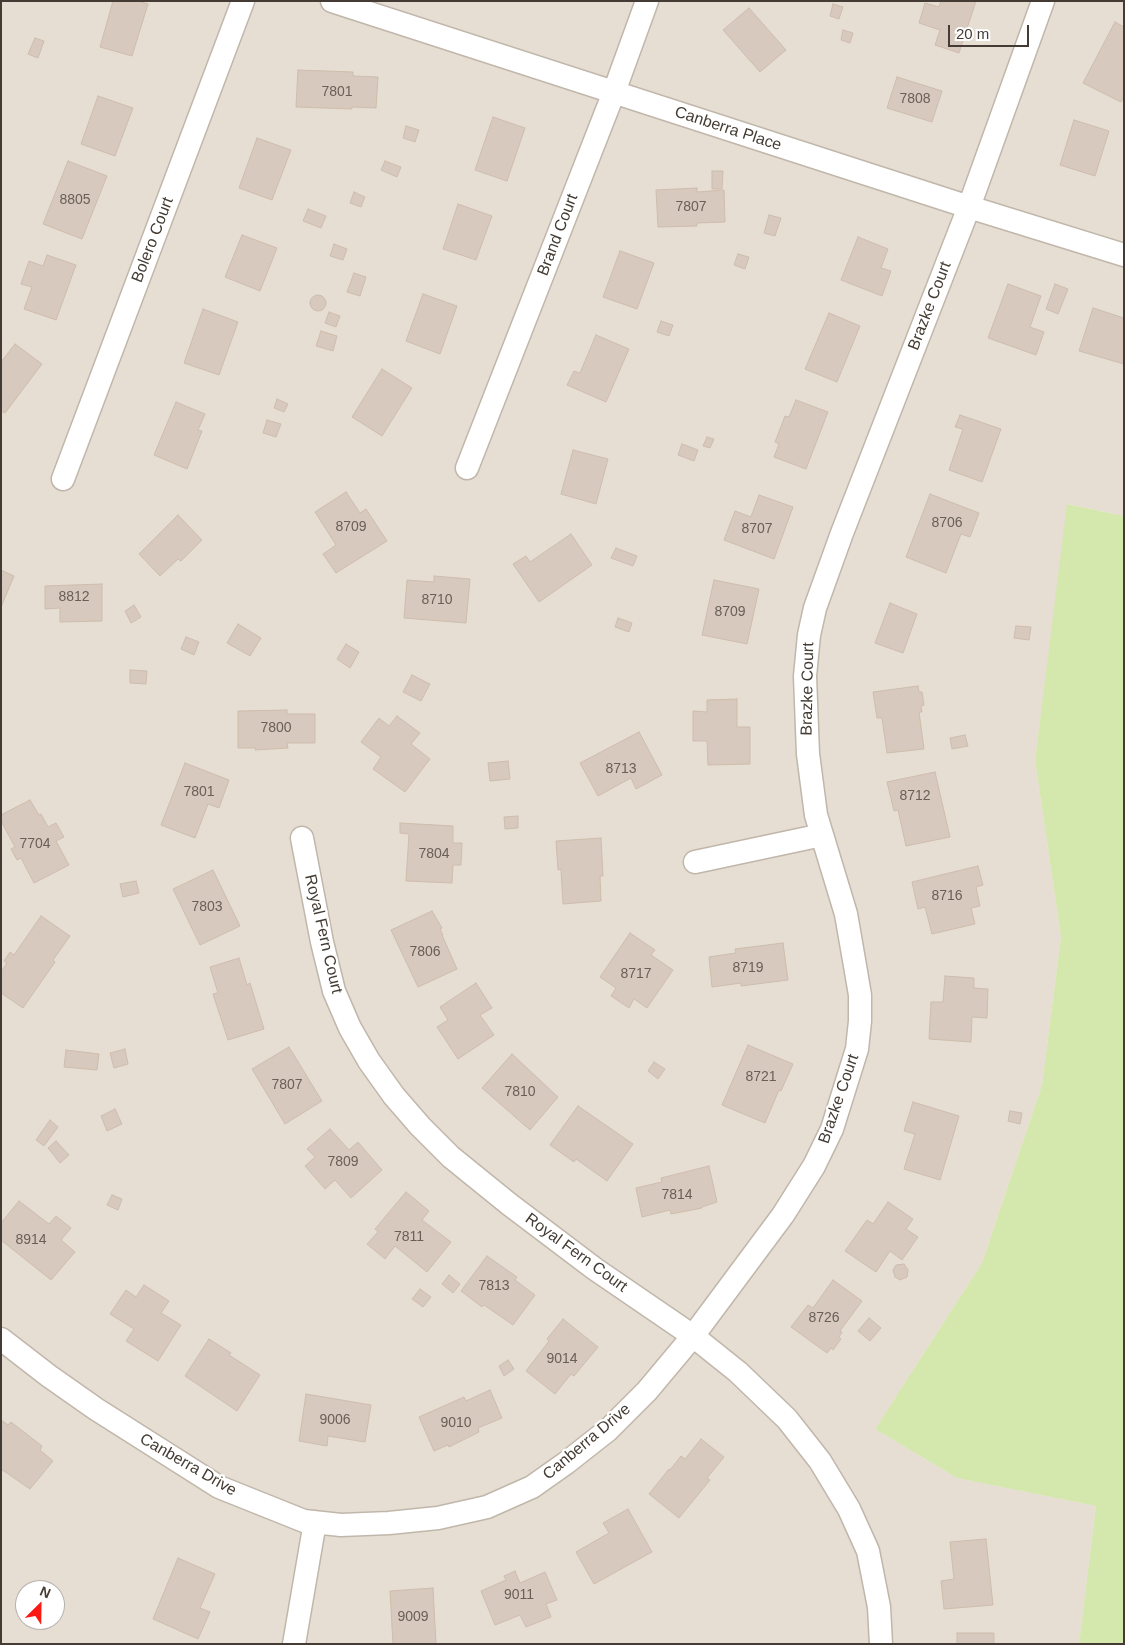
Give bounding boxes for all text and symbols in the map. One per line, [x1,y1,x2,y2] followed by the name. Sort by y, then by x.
[950,15,1031,47] scale bar
[956,25,989,42] text: 20 m
[321,84,353,100] house number: 7801
[899,91,931,107] house number: 7808
[672,103,784,155] street label: Canberra Place
[534,191,582,279] street label: Brand Court
[59,192,91,208] house number: 8805
[128,195,178,285] street label: Bolero Court
[675,199,707,215] house number: 7807
[904,259,956,353] street label: Brazke Court
[931,515,963,531] house number: 8706
[335,519,367,535] house number: 8709
[741,521,773,537] house number: 8707
[58,589,90,605] house number: 8812
[421,592,453,608] house number: 8710
[714,604,746,620] house number: 8709
[798,642,818,736] street label: Brazke Court
[260,720,292,736] house number: 7800
[605,761,637,777] house number: 8713
[183,784,215,800] house number: 7801
[899,788,931,804] house number: 8712
[19,836,51,852] house number: 7704
[418,846,450,862] house number: 7804
[300,872,346,996] street label: Royal Fern Court
[931,888,963,904] house number: 8716
[191,899,223,915] house number: 7803
[409,944,441,960] house number: 7806
[732,960,764,976] house number: 8719
[620,966,652,982] house number: 8717
[815,1052,863,1146] street label: Brazke Court
[745,1069,777,1085] house number: 8721
[271,1077,303,1093] house number: 7807
[504,1084,536,1100] house number: 7810
[327,1154,359,1170] house number: 7809
[661,1187,693,1203] house number: 7814
[521,1209,631,1297] street label: Royal Fern Court
[394,1229,424,1245] house number: 7811
[15,1232,47,1248] house number: 8914
[478,1278,510,1294] house number: 7813
[808,1310,840,1326] house number: 8726
[546,1351,578,1367] house number: 9014
[539,1400,635,1484] street label: Canberra Drive
[319,1412,351,1428] house number: 9006
[440,1415,472,1431] house number: 9010
[136,1430,240,1500] street label: Canberra Drive
[15,1580,65,1630] north arrow
[38,1583,53,1601] text: N
[504,1587,534,1603] house number: 9011
[397,1609,429,1625] house number: 9009

